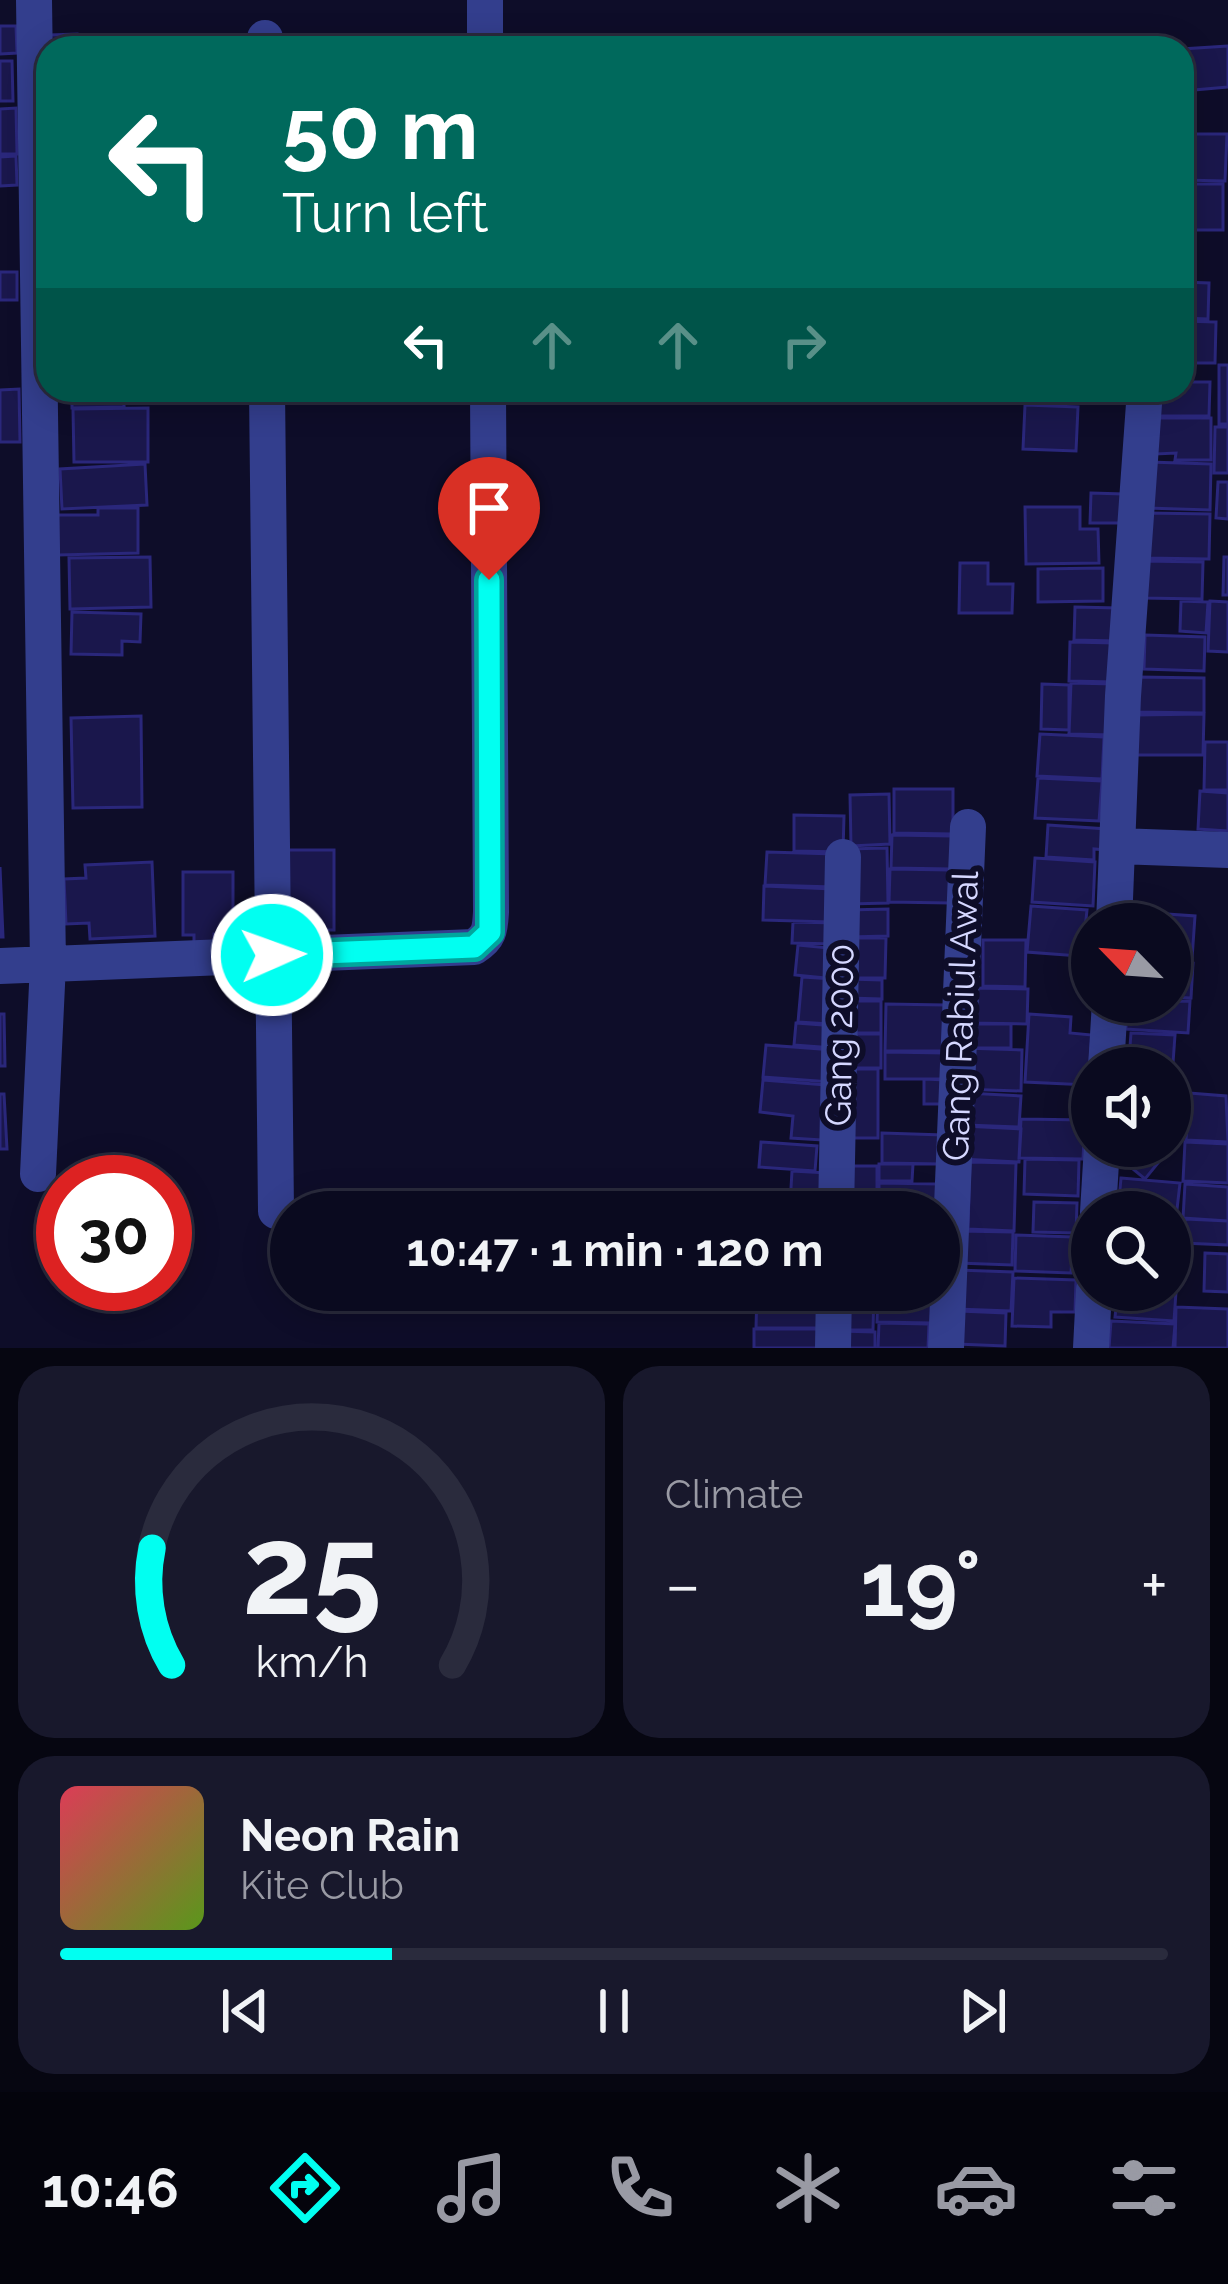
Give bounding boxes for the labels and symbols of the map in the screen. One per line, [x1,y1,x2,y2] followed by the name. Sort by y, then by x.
[438,457,540,580] pin
[934,870,986,1162] street label: Gang Rabiul Awal
[209,892,335,1018] position arrow
[1071,903,1191,1023] north arrow
[816,943,862,1127] street label: Gang 2000
[36,1155,192,1311] speed limit sign: 30

